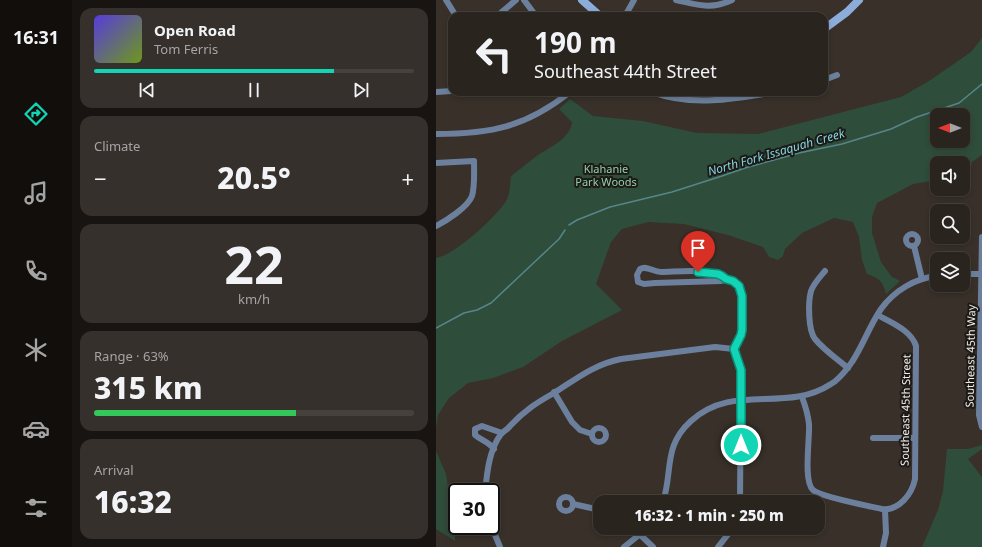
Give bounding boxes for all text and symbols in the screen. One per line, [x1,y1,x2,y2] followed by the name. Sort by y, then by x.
[154,20,236,40] text: Open Road
[534,23,617,61] text: 190 m
[13,25,59,49] text: 16:31
[468,28,520,80] icon: left
[154,40,218,58] text: Tom Ferris
[534,59,717,83] text: Southeast 44th Street
[136,79,158,101] icon: previous
[243,79,265,101] icon: pause
[350,79,372,101] icon: next
[22,100,50,128] icon: directions
[930,108,970,148] north arrow
[930,108,970,292] map controls
[706,124,847,180] water label: North Fork Issaquah Creek
[94,137,140,155] text: Climate
[930,156,970,196] button: sound
[217,157,291,198] text: 20.5°
[575,161,637,189] park label: Klahanie Park Woods
[94,163,107,193] text: −
[401,163,414,193] text: +
[22,179,50,207] icon: music
[930,204,970,244] button: search
[224,228,284,299] text: 22
[681,231,715,272] pin
[687,237,709,259] icon: arrive
[930,252,970,292] button: layers
[22,257,50,285] icon: phone
[238,290,270,308] text: km/h
[962,304,978,407] street label: Southeast 45th Way
[22,336,50,364] icon: climate
[94,347,169,365] text: Range · 63%
[897,354,913,466] street label: Southeast 45th Street
[94,367,203,408] text: 315 km
[22,415,50,443] icon: car
[720,424,762,466] position arrow
[94,461,134,479] text: Arrival
[94,481,172,522] text: 16:32
[448,483,500,535] speed limit sign: 30
[22,494,50,522] icon: filters
[634,505,784,525] text: 16:32 · 1 min · 250 m

